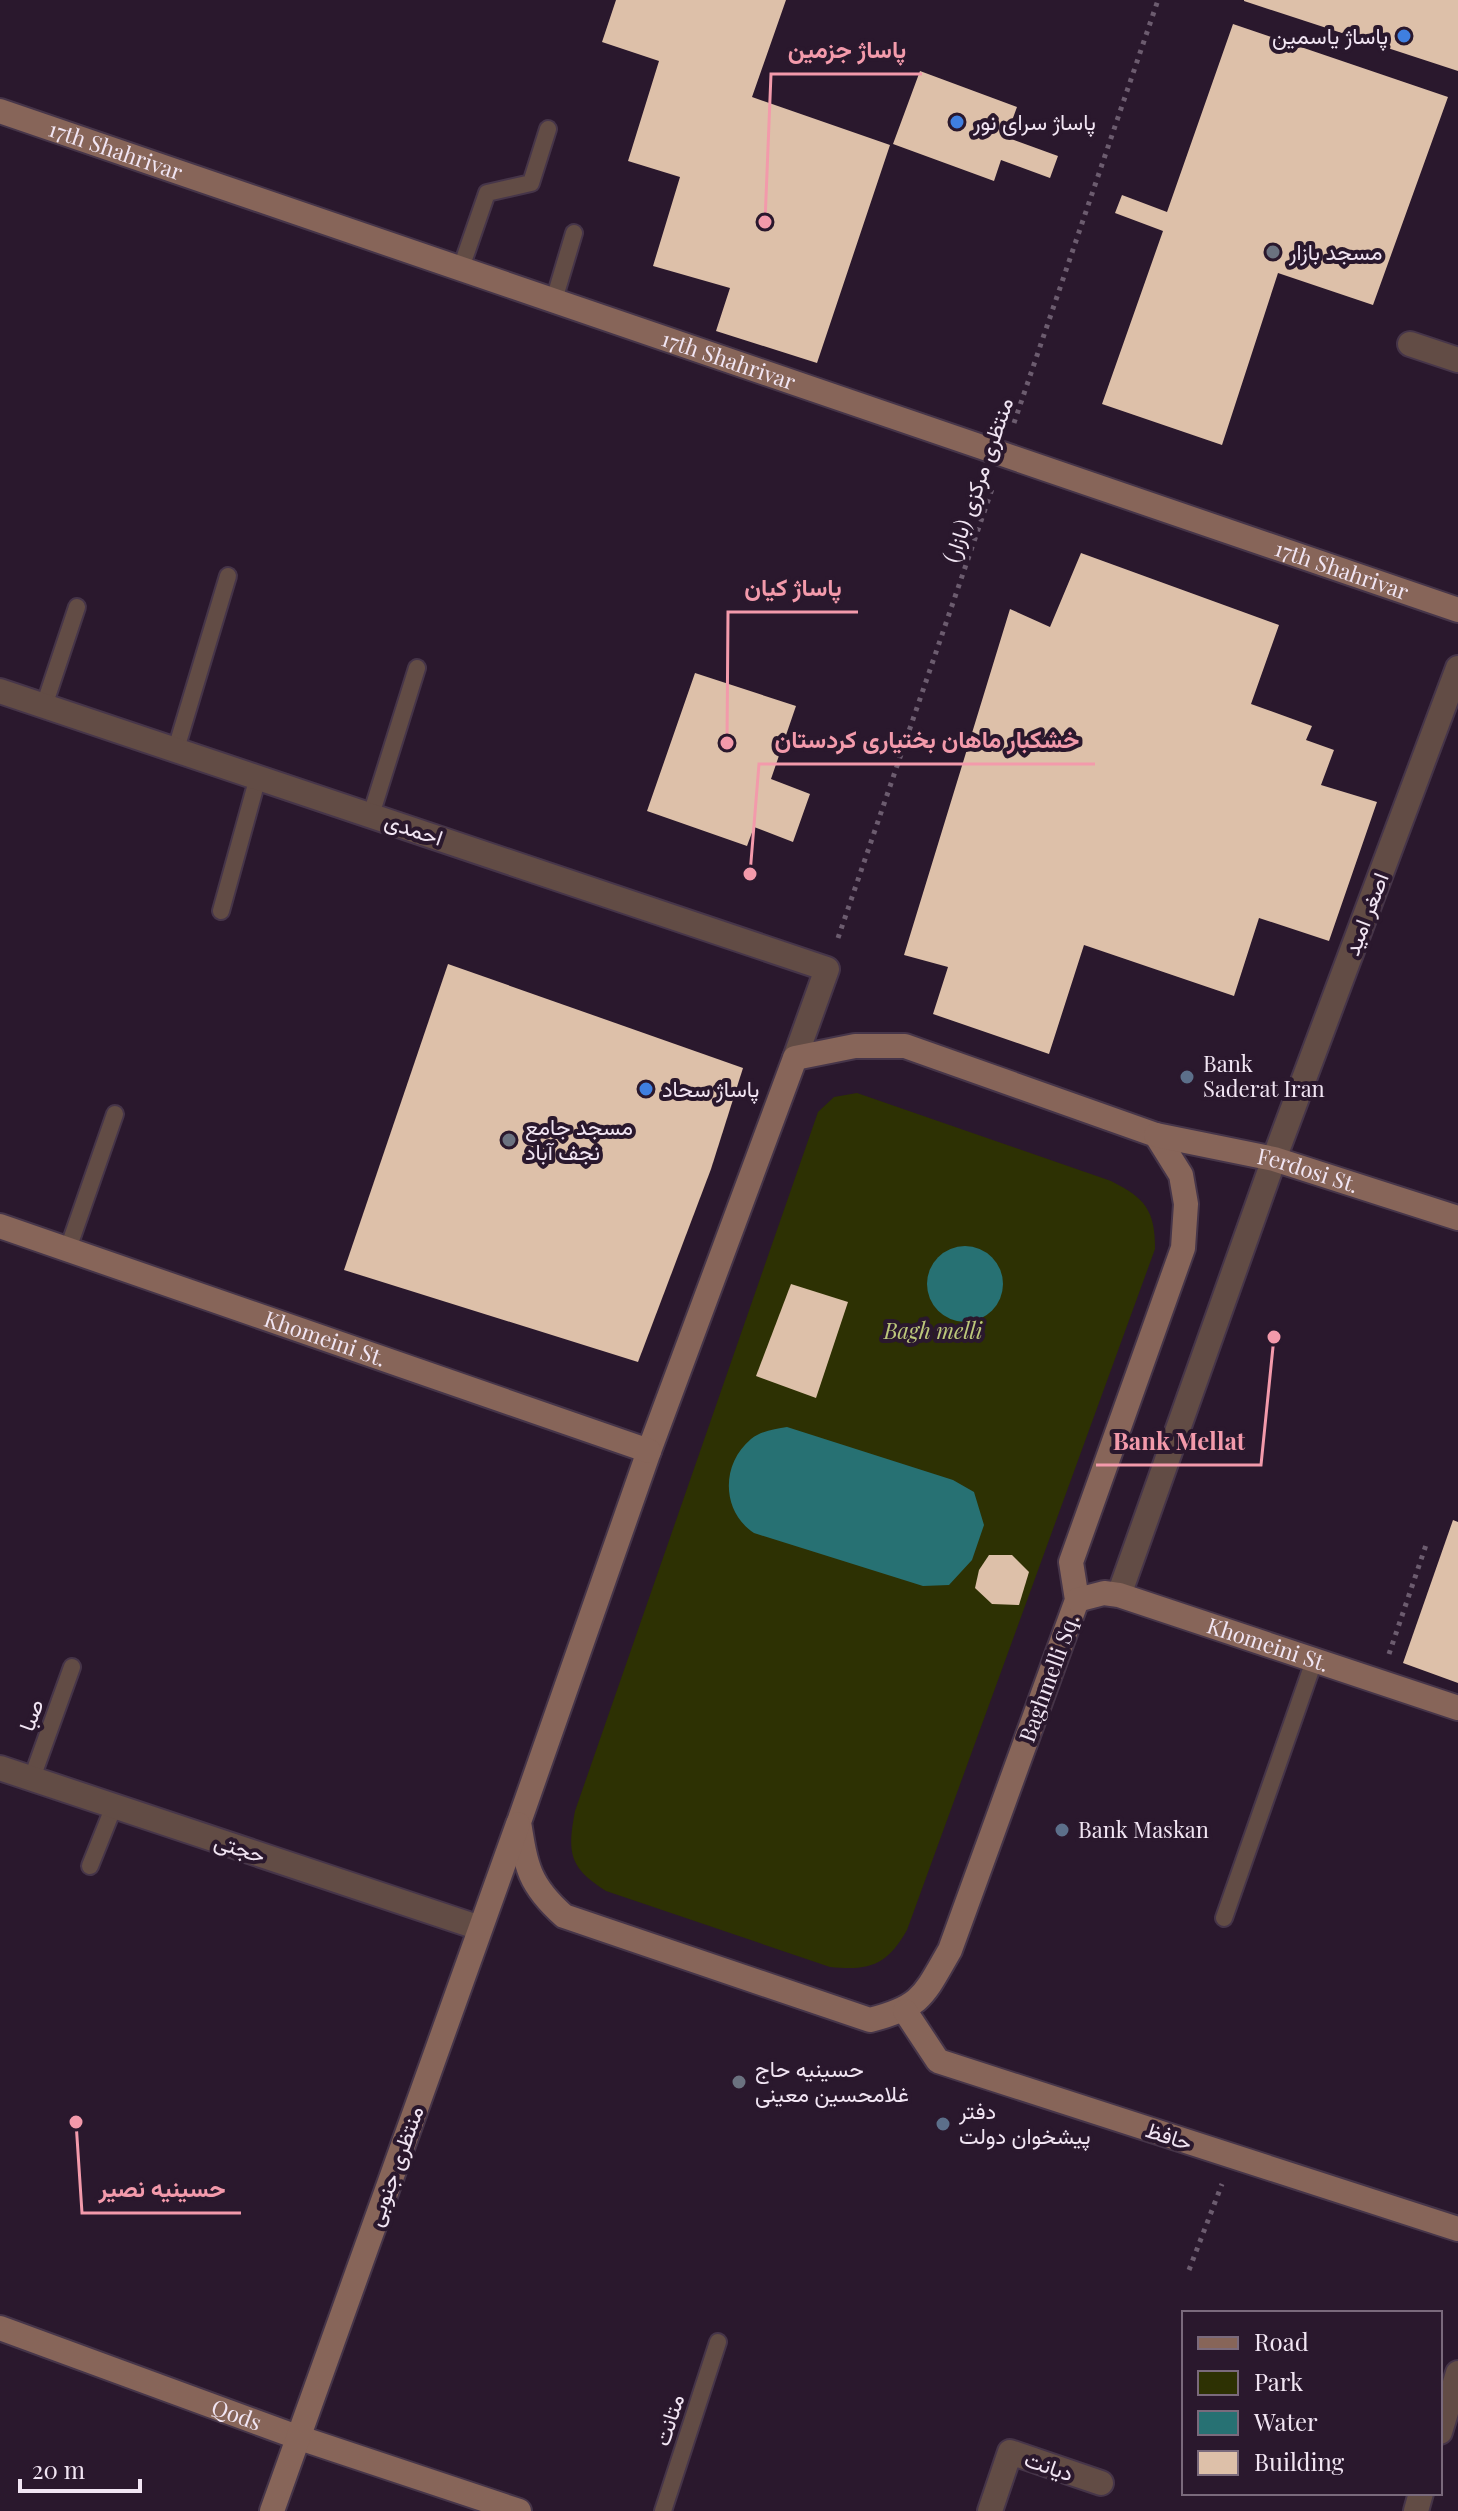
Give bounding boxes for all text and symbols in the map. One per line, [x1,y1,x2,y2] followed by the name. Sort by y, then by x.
[1272,20,1388,51] place label: پاساژ یاسمین
[771,26,922,74] callout: پاساژ جزمین
[1395,27,1413,45] marker: پاساژ یاسمین
[788,32,906,66] text: پاساژ جزمین
[972,106,1096,137] place label: پاساژ سرای نور
[45,113,187,186] street label: 17th Shahrivar
[948,113,966,131] marker: پاساژ سرای نور
[1288,236,1382,266] place label: مسجد بازار
[1264,243,1282,261] marker: مسجد بازار
[658,323,800,396] street label: 17th Shahrivar
[935,393,1019,566] street label: منتظری مرکزی (بازار)
[1271,532,1413,606] street label: 17th Shahrivar
[728,564,858,612] callout: پاساژ کیان
[744,570,842,604] text: پاساژ کیان
[759,716,1095,764] callout: خشکبار ماهان بختیاری کردستان
[775,722,1079,755] text: خشکبار ماهان بختیاری کردستان
[381,804,447,852] street label: احمدی
[1336,868,1395,959] street label: اصغر امید
[1203,1048,1325,1103] place label: Bank Saderat Iran
[1178,1068,1196,1086] marker: Bank Saderat Iran
[662,1073,759,1104] place label: پاساژ سحاد
[637,1080,655,1098] marker: پاساژ سحاد
[525,1111,633,1166] place label: مسجد جامع نجف آباد
[500,1131,518,1149] marker: مسجد جامع نجف آباد
[1255,1140,1362,1199] street label: Ferdosi St.
[260,1303,390,1373] street label: Khomeini St.
[883,1315,983,1345] park label: Bagh melli
[1096,1417,1261,1465] callout: Bank Mellat
[1113,1424,1246,1456] text: Bank Mellat
[1011,1609,1085,1746] street label: Baghmelli Sq.
[1203,1609,1333,1678] street label: Khomeini St.
[11,1695,50,1735] street label: صبا
[1078,1814,1209,1844] place label: Bank Maskan
[1053,1821,1071,1839] marker: Bank Maskan
[211,1825,270,1869] street label: حجتی
[755,2053,909,2108] place label: حسینیه حاج غلامحسین معینی
[730,2073,748,2091] marker: حسینیه حاج غلامحسین معینی
[958,2095,1091,2151] place label: دفتر پیشخوان دولت
[358,2101,430,2230] street label: منتظری جنوبی
[1142,2113,1196,2157] street label: حافظ
[934,2115,952,2133] marker: دفتر پیشخوان دولت
[82,2165,241,2213] callout: حسینیه نصیر
[97,2171,226,2204] text: حسینیه نصیر
[1182,2311,1442,2495] legend
[1254,2325,1309,2357] text: Road
[1254,2365,1304,2397] text: Park
[646,2390,690,2449] street label: متانت
[208,2391,266,2437] street label: Qods
[1253,2405,1318,2437] text: Water
[20,2443,140,2493] scale bar
[1021,2443,1078,2487] street label: دیانت
[1254,2445,1345,2477] text: Building
[32,2453,85,2485] text: 20 m

